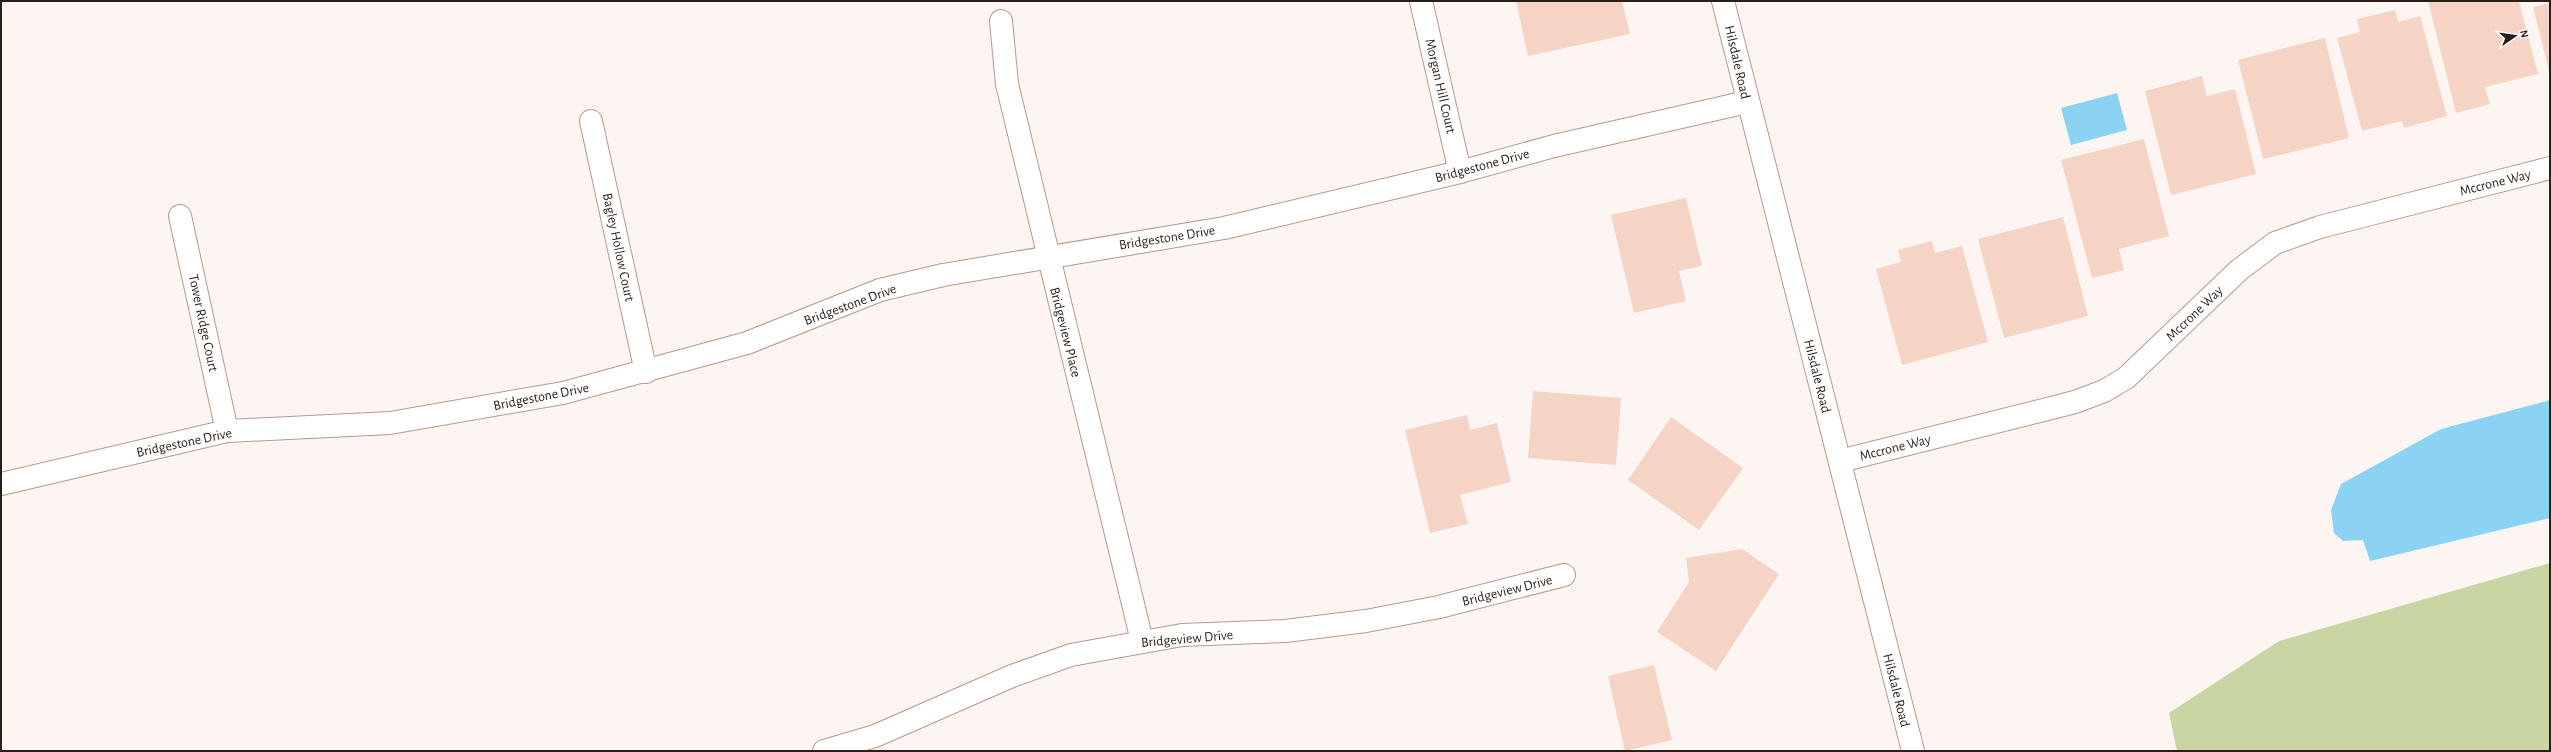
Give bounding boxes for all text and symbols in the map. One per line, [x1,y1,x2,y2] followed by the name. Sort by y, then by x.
[2495,16,2535,56] north arrow
[1722,24,1752,101] street label: Hilsdale Road
[2518,29,2530,39] text: N
[1422,38,1458,135] street label: Morgan Hill Court
[1434,147,1531,185] street label: Bridgestone Drive
[2458,167,2532,199] street label: Mccrone Way
[600,192,636,303] street label: Bagley Hollow Court
[1118,223,1216,252] street label: Bridgestone Drive
[186,273,220,374] street label: Tower Ridge Court
[802,282,898,328] street label: Bridgestone Drive
[2164,283,2226,344] street label: Mccrone Way
[1047,286,1083,379] street label: Bridgeview Place
[1801,338,1833,415] street label: Hilsdale Road
[492,381,590,413] street label: Bridgestone Drive
[135,426,233,460] street label: Bridgestone Drive
[1858,432,1932,464] street label: Mccrone Way
[1461,573,1554,609] street label: Bridgeview Drive
[1140,628,1234,650] street label: Bridgeview Drive
[1880,652,1912,729] street label: Hilsdale Road

